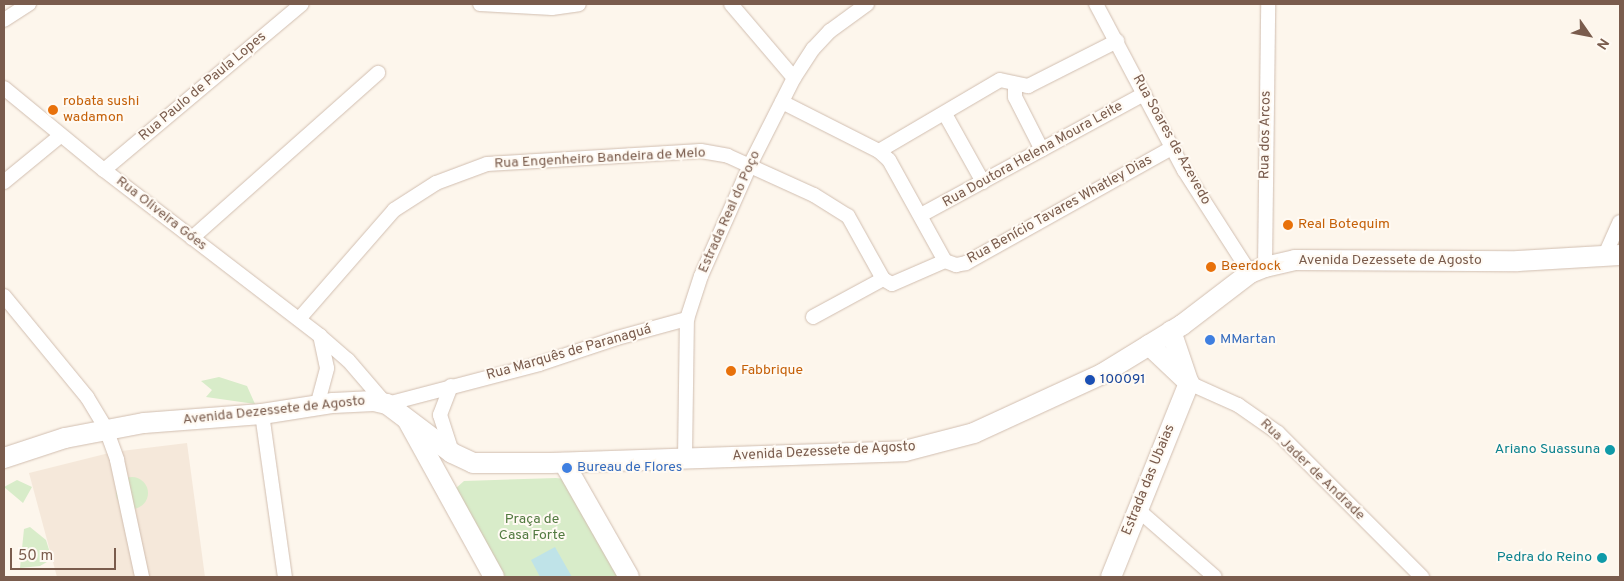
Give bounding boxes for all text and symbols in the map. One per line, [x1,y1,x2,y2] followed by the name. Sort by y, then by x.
[1564,10,1614,60] north arrow
[136,29,270,145] street label: Rua Paulo de Paula Lopes
[1592,35,1612,52] text: N
[1128,72,1214,208] street label: Rua Soares de Azevedo
[1257,90,1275,180] street label: Rua dos Arcos
[63,94,139,126] place label: robata sushi wadamon
[940,98,1126,212] street label: Rua Doutora Helena Moura Leite
[47,104,59,116] marker: robata sushi wadamon
[494,145,706,173] street label: Rua Engenheiro Bandeira de Melo
[695,148,765,276] street label: Estrada Real do Poço
[964,152,1156,268] street label: Rua Benício Tavares Whatley Dias
[112,173,210,255] street label: Rua Oliveira Góes
[1298,217,1390,233] place label: Real Botequim
[1282,219,1294,231] marker: Real Botequim
[1298,253,1482,269] street label: Avenida Dezessete de Agosto
[1221,259,1281,275] place label: Beerdock
[1205,261,1217,273] marker: Beerdock
[485,321,653,385] street label: Rua Marquês de Paranaguá
[1220,332,1276,348] place label: MMartan
[1204,334,1216,346] marker: MMartan
[741,363,803,379] place label: Fabbrique
[725,365,737,377] marker: Fabbrique
[1100,372,1146,388] place label: 100091
[1084,374,1096,386] marker: 100091
[182,393,366,429] street label: Avenida Dezessete de Agosto
[1256,415,1368,525] street label: Rua Jader de Andrade
[1119,422,1179,538] street label: Estrada das Ubaias
[732,439,916,465] street label: Avenida Dezessete de Agosto
[1495,442,1600,458] place label: Ariano Suassuna
[1604,444,1616,456] marker: Ariano Suassuna
[577,460,682,476] place label: Bureau de Flores
[561,462,573,474] marker: Bureau de Flores
[499,512,565,544] park label: Praça de Casa Forte
[12,538,119,570] scale bar
[18,547,53,566] text: 50 m
[1497,550,1592,566] place label: Pedra do Reino
[1596,552,1608,564] marker: Pedra do Reino

